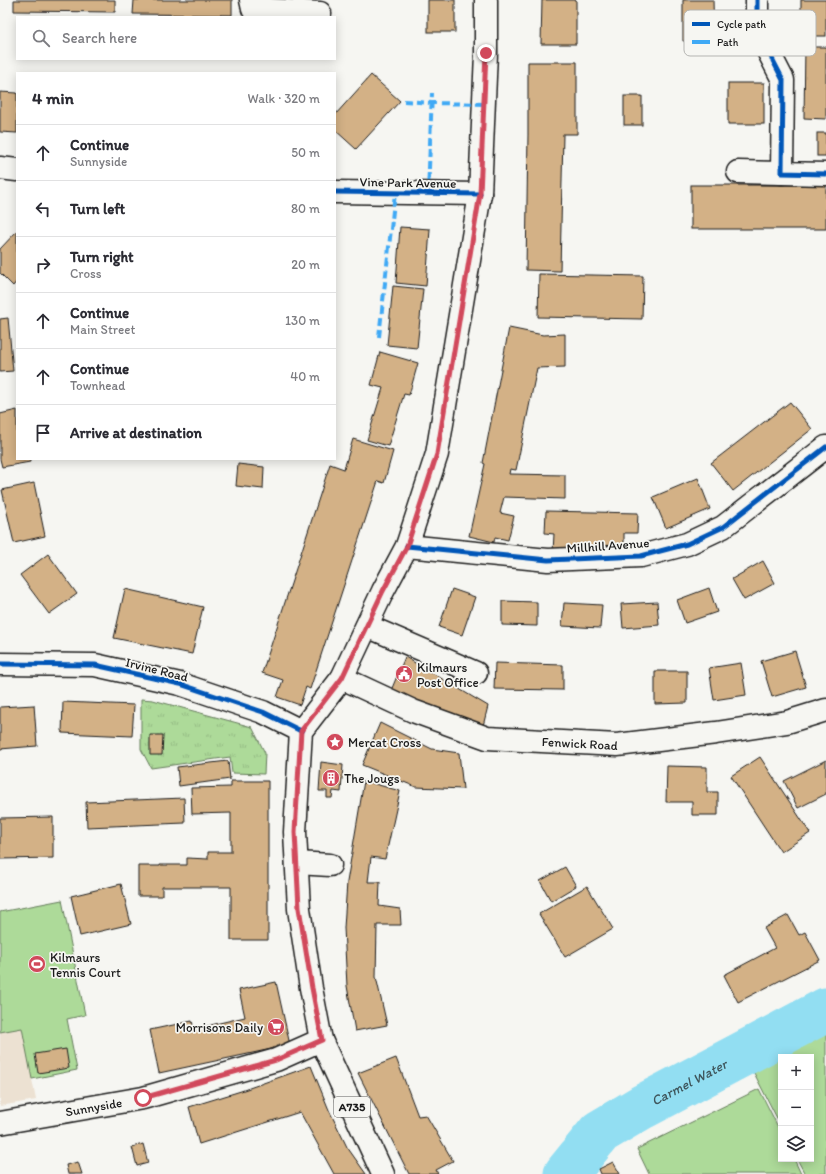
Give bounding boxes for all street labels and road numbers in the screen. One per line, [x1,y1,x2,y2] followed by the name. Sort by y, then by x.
[359,174,457,191] street label: Vine Park Avenue
[566,535,650,556] street label: Millhill Avenue
[124,654,190,685] street label: Irvine Road
[541,734,618,753] street label: Fenwick Road
[64,1095,123,1119] street label: Sunnyside
[334,1097,370,1117] road number: A735

